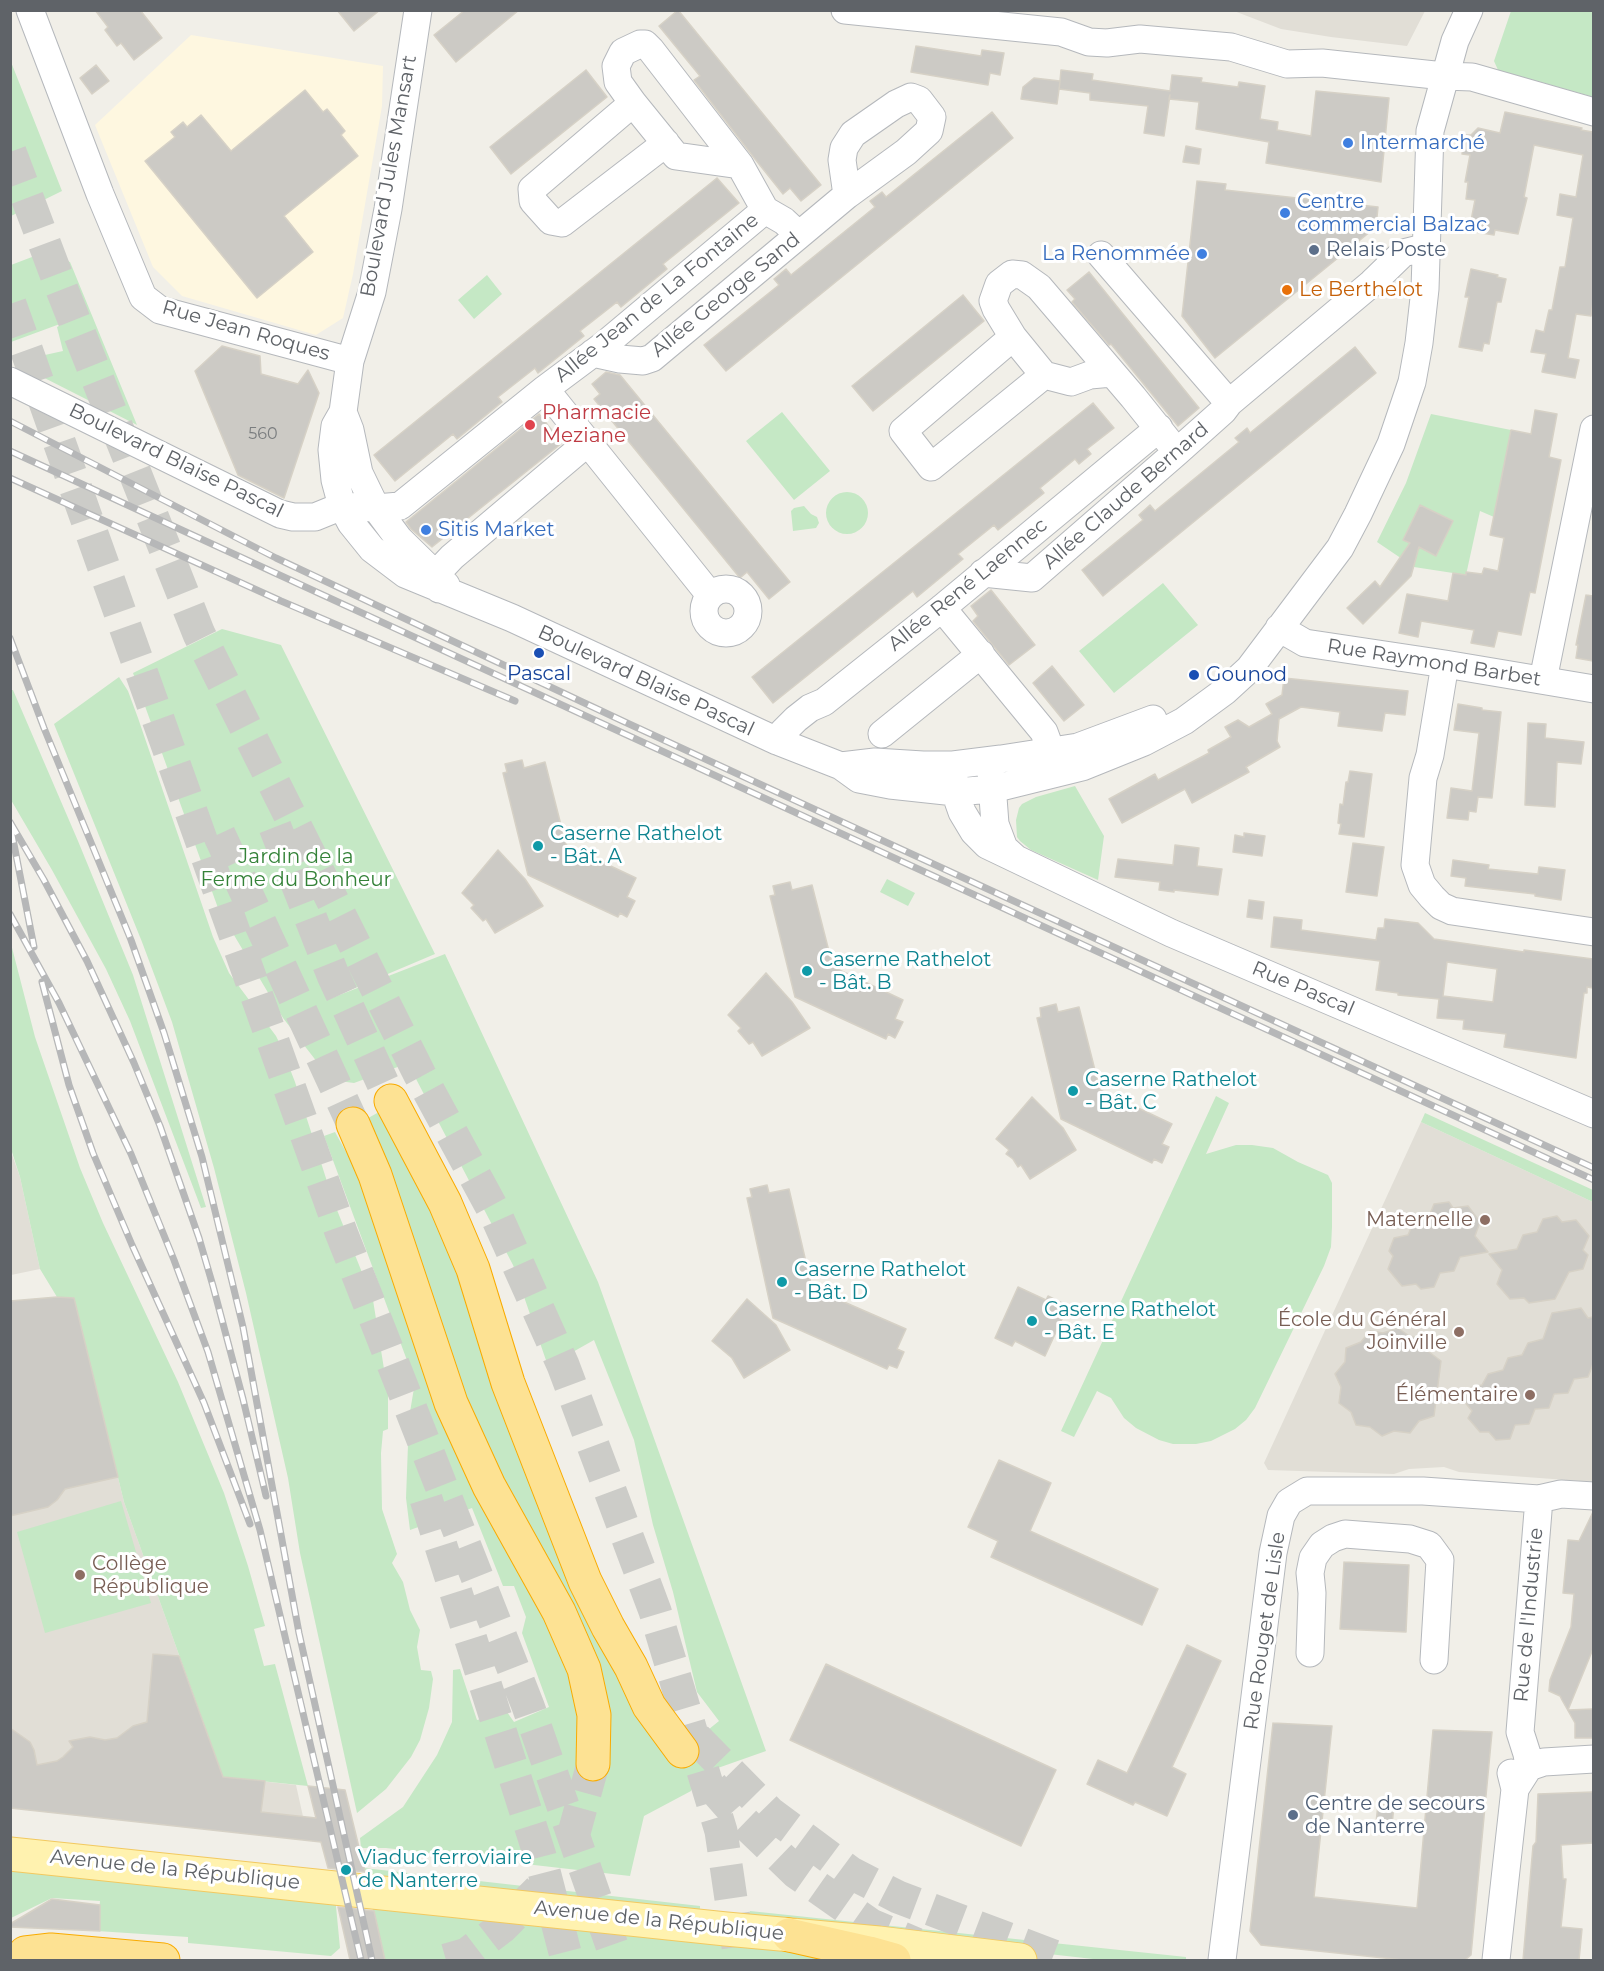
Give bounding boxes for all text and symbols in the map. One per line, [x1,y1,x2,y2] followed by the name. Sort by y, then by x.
[356,53,422,299] street label: Boulevard Jules Mansart
[1360,131,1485,155] place label: Intermarché
[1341,136,1355,150] marker: Intermarché
[1297,190,1487,237] place label: Centre commercial Balzac
[1278,206,1292,220] marker: Centre commercial Balzac
[550,208,764,388] street label: Allée Jean de La Fontaine
[647,228,805,362] street label: Allée George Sand
[1326,238,1446,262] place label: Relais Poste
[1042,242,1190,266] place label: La Renommée
[1307,243,1321,257] marker: Relais Poste
[1195,247,1209,261] marker: La Renommée
[1299,278,1423,302] place label: Le Berthelot
[1280,283,1294,297] marker: Le Berthelot
[159,296,333,366] street label: Rue Jean Roques
[65,399,287,523] street label: Boulevard Blaise Pascal
[542,401,651,448] place label: Pharmacie Meziane
[1038,417,1214,575] street label: Allée Claude Bernard
[523,418,537,432] marker: Pharmacie Meziane
[248,424,278,444] house number: 560
[884,513,1052,657] street label: Allée René Laennec
[438,518,555,542] place label: Sitis Market
[419,523,433,537] marker: Sitis Market
[534,620,758,742] street label: Boulevard Blaise Pascal
[1325,634,1543,692] street label: Rue Raymond Barbet
[532,646,546,660] marker: Pascal
[507,662,571,686] place label: Pascal
[1206,663,1287,687] place label: Gounod
[1187,668,1201,682] marker: Gounod
[550,822,722,869] place label: Caserne Rathelot - Bât. A
[531,839,545,853] marker: Caserne Rathelot - Bât. A
[200,845,392,892] park label: Jardin de la Ferme du Bonheur
[819,948,991,995] place label: Caserne Rathelot - Bât. B
[1248,957,1358,1021] street label: Rue Pascal
[800,964,814,978] marker: Caserne Rathelot - Bât. B
[1085,1068,1257,1115] place label: Caserne Rathelot - Bât. C
[1066,1084,1080,1098] marker: Caserne Rathelot - Bât. C
[1366,1208,1473,1232] place label: Maternelle
[1478,1213,1492,1227] marker: Maternelle
[794,1258,966,1305] place label: Caserne Rathelot - Bât. D
[775,1275,789,1289] marker: Caserne Rathelot - Bât. D
[1044,1298,1216,1345] place label: Caserne Rathelot - Bât. E
[1278,1308,1447,1355] place label: École du Général Joinville
[1025,1314,1039,1328] marker: Caserne Rathelot - Bât. E
[1452,1325,1466,1339] marker: École du Général Joinville
[1396,1383,1518,1407] place label: Élémentaire
[1523,1388,1537,1402] marker: Élémentaire
[1509,1527,1549,1703] street label: Rue de l'Industrie
[1239,1530,1291,1732] street label: Rue Rouget de Lisle
[92,1552,209,1599] place label: Collège République
[73,1568,87,1582] marker: Collège République
[1305,1792,1485,1839] place label: Centre de secours de Nanterre
[1286,1808,1300,1822] marker: Centre de secours de Nanterre
[49,1845,301,1895] street label: Avenue de la République
[358,1846,532,1893] place label: Viaduc ferroviaire de Nanterre
[339,1863,353,1877] marker: Viaduc ferroviaire de Nanterre
[533,1896,785,1946] street label: Avenue de la République

